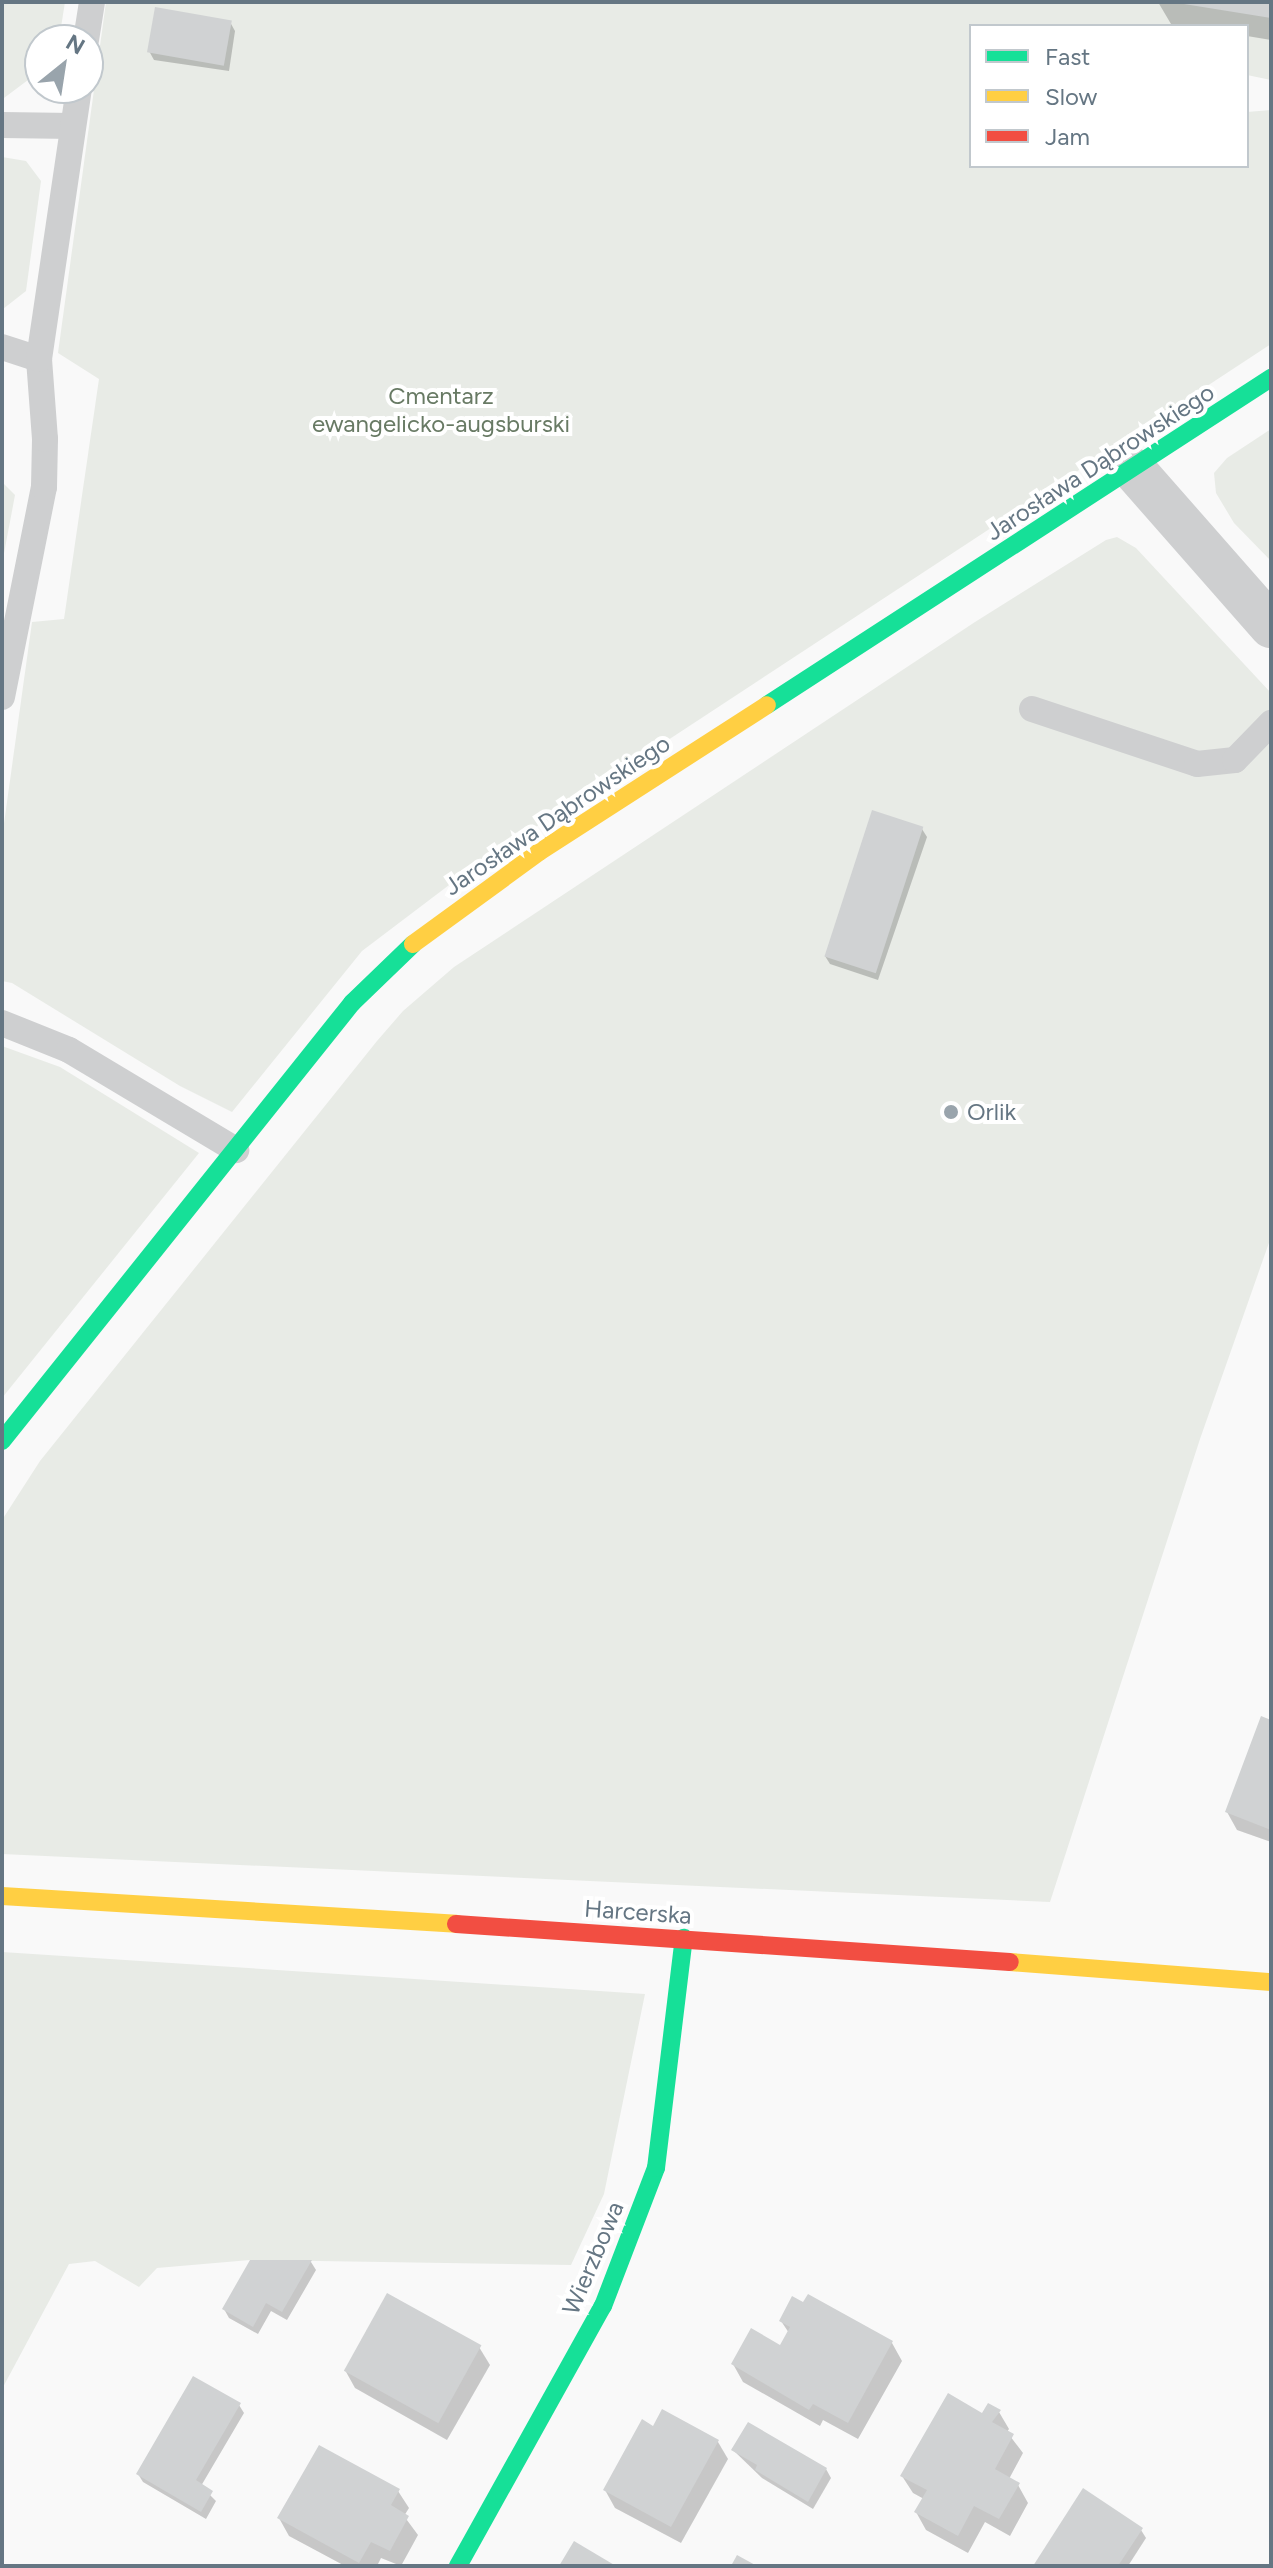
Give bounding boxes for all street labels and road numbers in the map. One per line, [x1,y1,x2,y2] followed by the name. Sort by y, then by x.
[981,377,1219,547] street label: Jarosława Dąbrowskiego
[439,729,675,901] street label: Jarosława Dąbrowskiego
[583,1894,693,1930] street label: Harcerska
[556,2197,630,2319] street label: Wierzbowa

